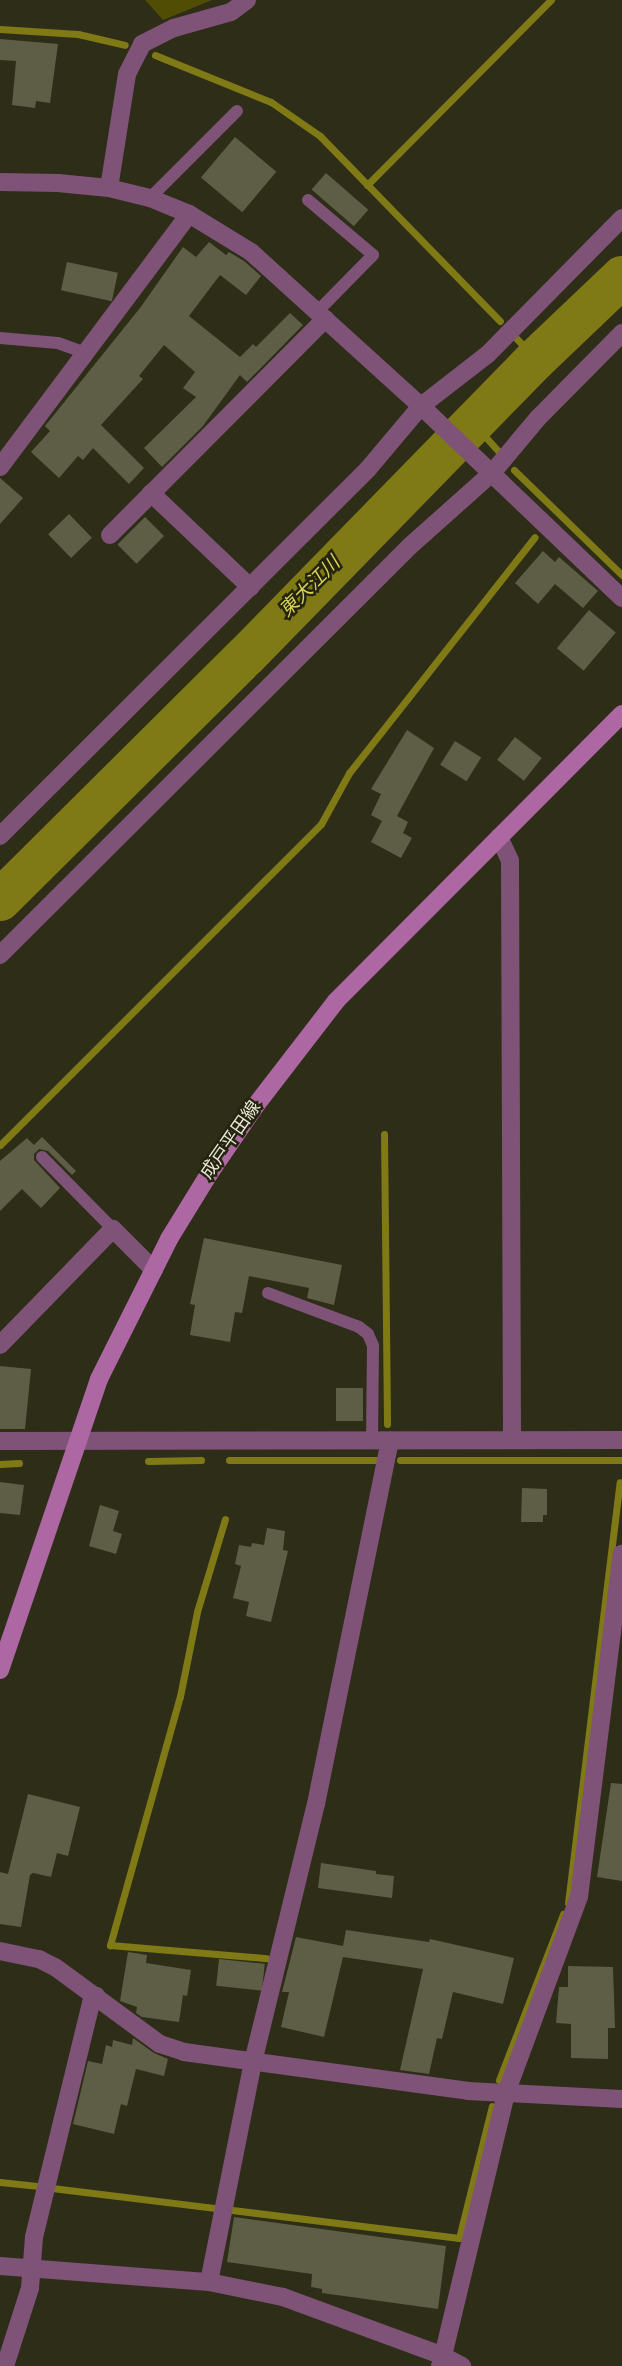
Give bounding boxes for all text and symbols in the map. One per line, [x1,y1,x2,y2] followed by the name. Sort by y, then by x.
[276,553,346,623] water label: 東大江川
[197,1098,267,1184] street label: 成戸平田線

